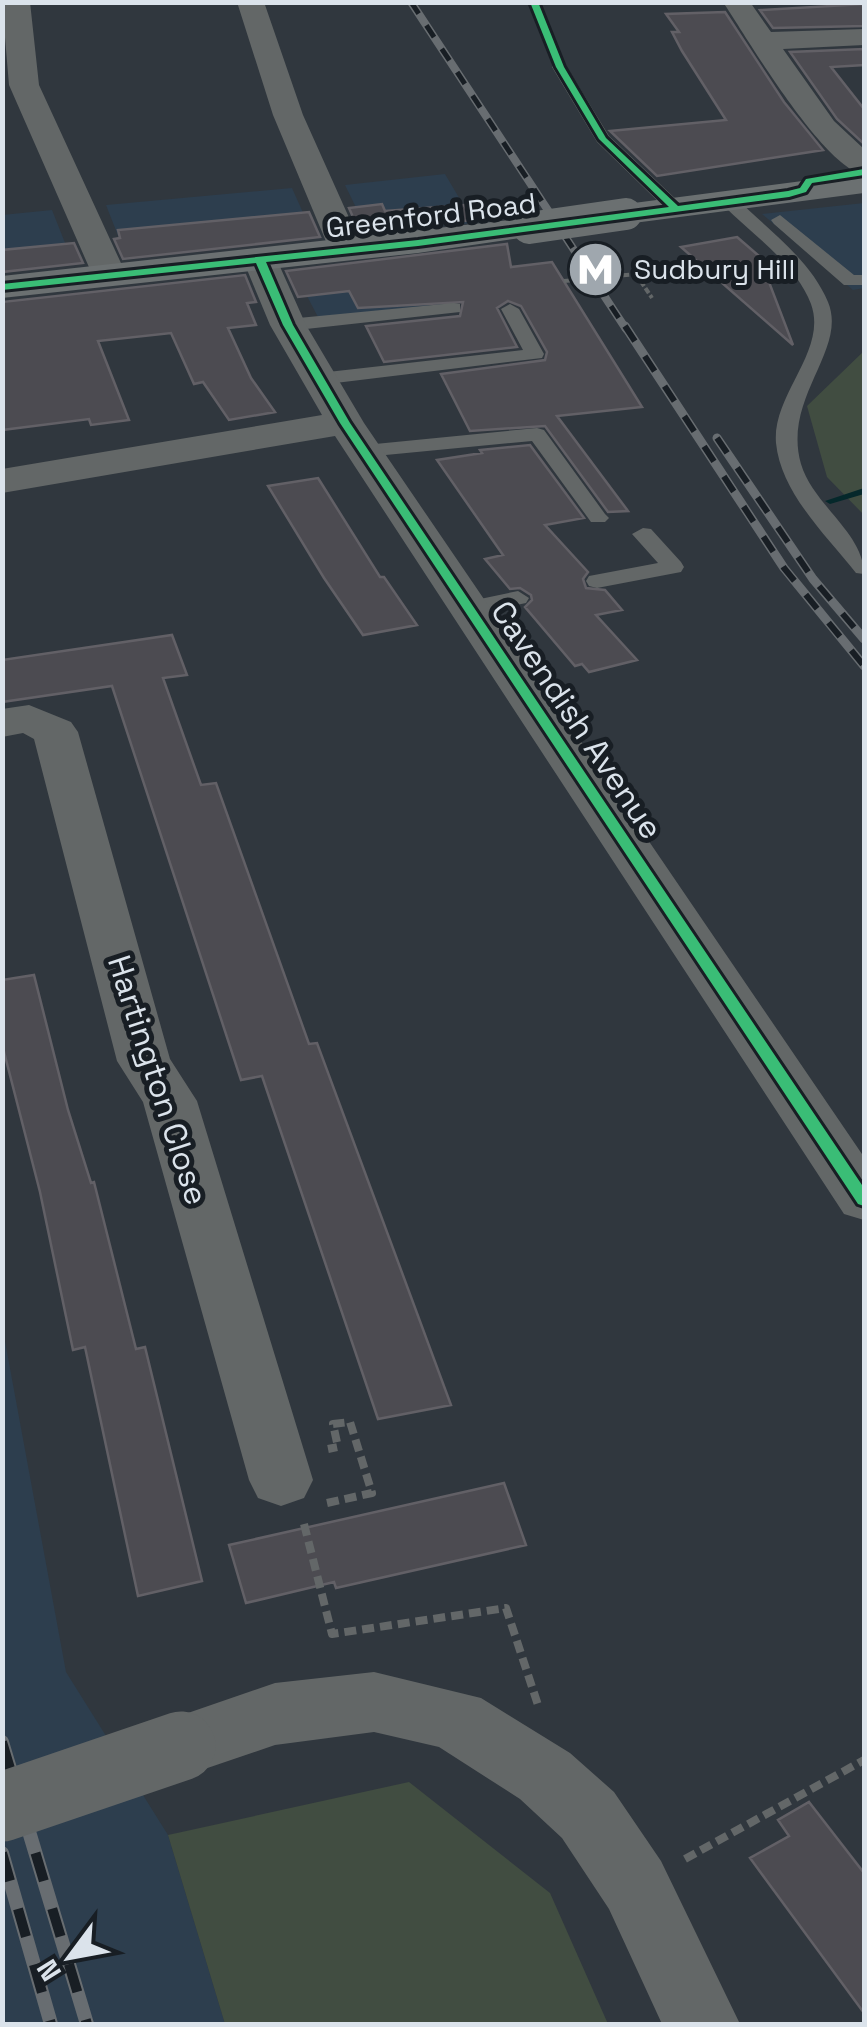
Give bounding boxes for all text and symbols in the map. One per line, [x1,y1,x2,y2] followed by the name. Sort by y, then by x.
[324,184,538,246] street label: Greenford Road
[565,239,625,299] metro station icon: Sudbury Hill
[634,251,795,287] place label: Sudbury Hill
[482,593,672,847] street label: Cavendish Avenue
[99,950,217,1210] street label: Hartington Close
[20,1907,120,2007] north arrow
[29,1953,69,1988] text: N

